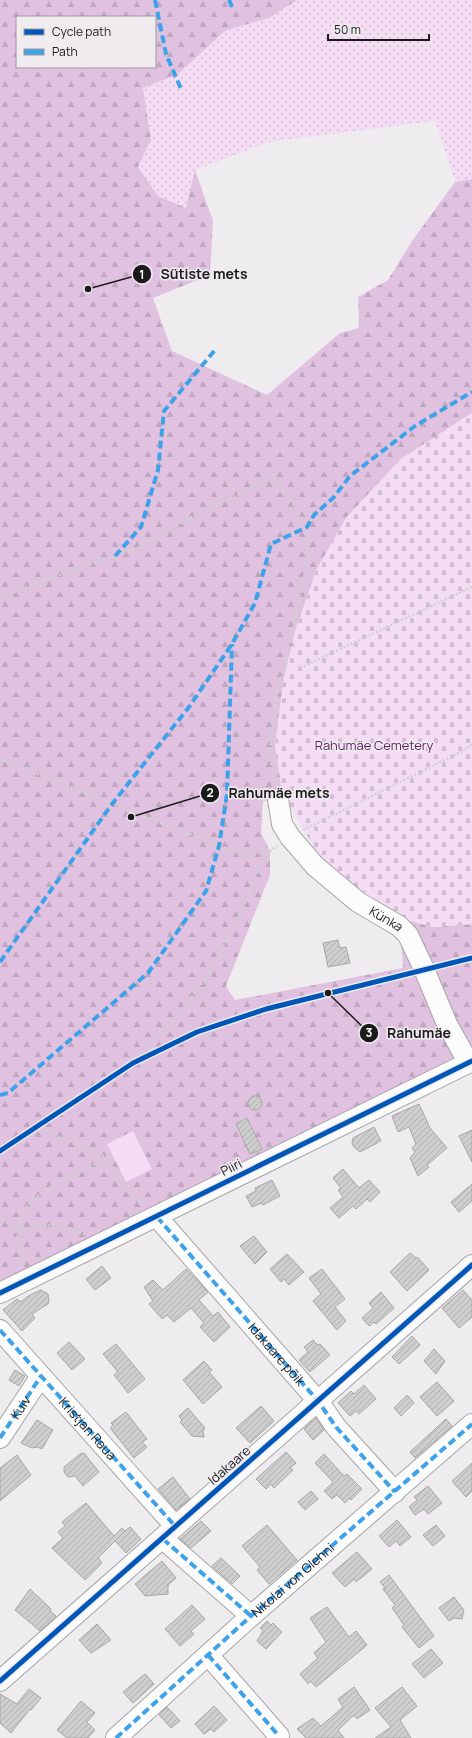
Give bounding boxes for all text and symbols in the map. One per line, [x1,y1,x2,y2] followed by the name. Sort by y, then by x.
[16,16,156,68] legend
[328,16,429,42] scale bar
[334,21,361,38] text: 50 m
[52,23,111,40] text: Cycle path
[52,43,78,60] text: Path
[132,261,255,287] callout: Sütiste mets
[161,264,248,283] text: Sütiste mets
[139,266,145,283] text: 1
[315,736,433,754] park label: Rahumäe Cemetery
[200,780,337,806] callout: Rahumäe mets
[228,783,330,802] text: Rahumäe mets
[206,784,214,801] text: 2
[366,902,408,935] street label: Künka
[359,1020,459,1046] callout: Rahumäe
[387,1023,451,1042] text: Rahumäe
[366,1024,373,1041] text: 3
[217,1154,245,1180] street label: Piiri
[244,1318,310,1390] street label: Idakaare põik
[6,1392,35,1422] street label: Kuiv
[55,1393,121,1464] street label: Kristjan Raua
[204,1441,254,1489] street label: Idakaare
[247,1539,338,1621] street label: Nikolai von Glehni

